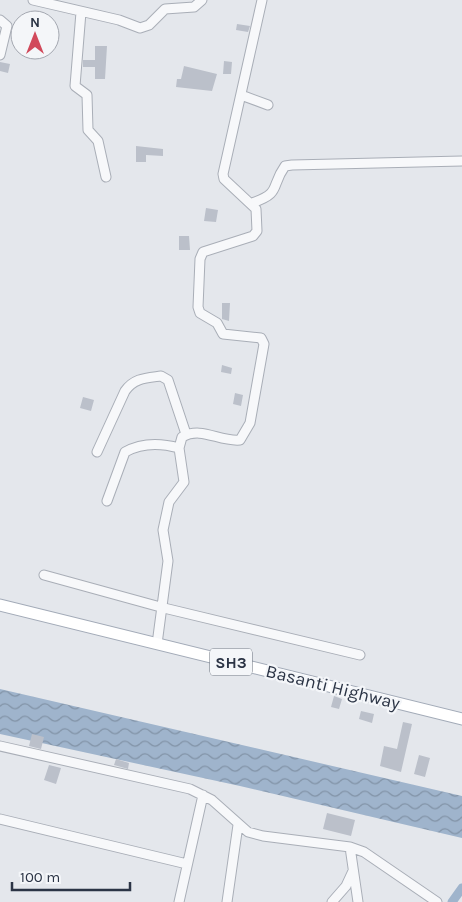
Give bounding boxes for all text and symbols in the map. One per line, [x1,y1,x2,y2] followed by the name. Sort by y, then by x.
[10,10,60,60] north arrow
[30,14,40,31] text: N
[210,649,252,676] road number: SH3
[264,660,403,714] street label: Basanti Highway
[12,860,130,892] scale bar
[20,868,60,886] text: 100 m

